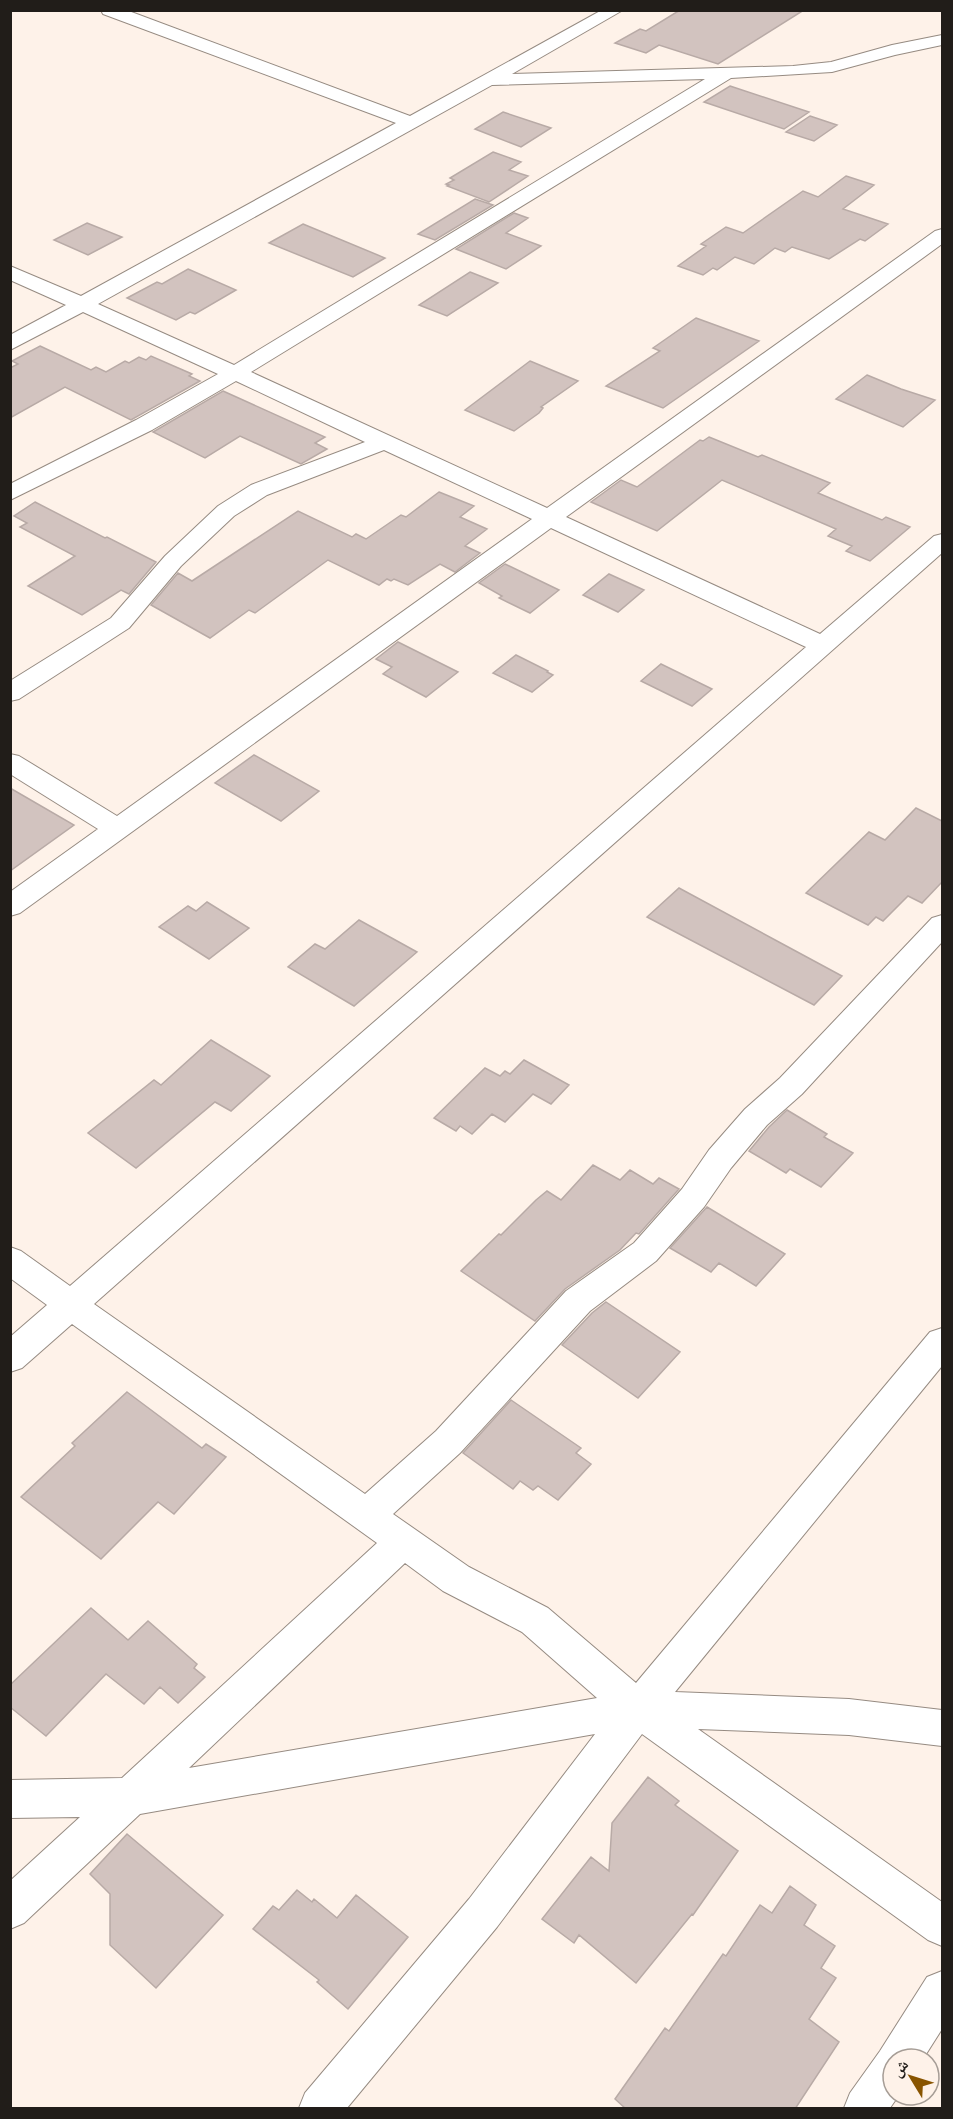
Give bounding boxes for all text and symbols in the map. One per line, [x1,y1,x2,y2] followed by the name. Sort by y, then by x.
[881,2047,941,2107] north arrow
[888,2056,912,2081] text: ش

